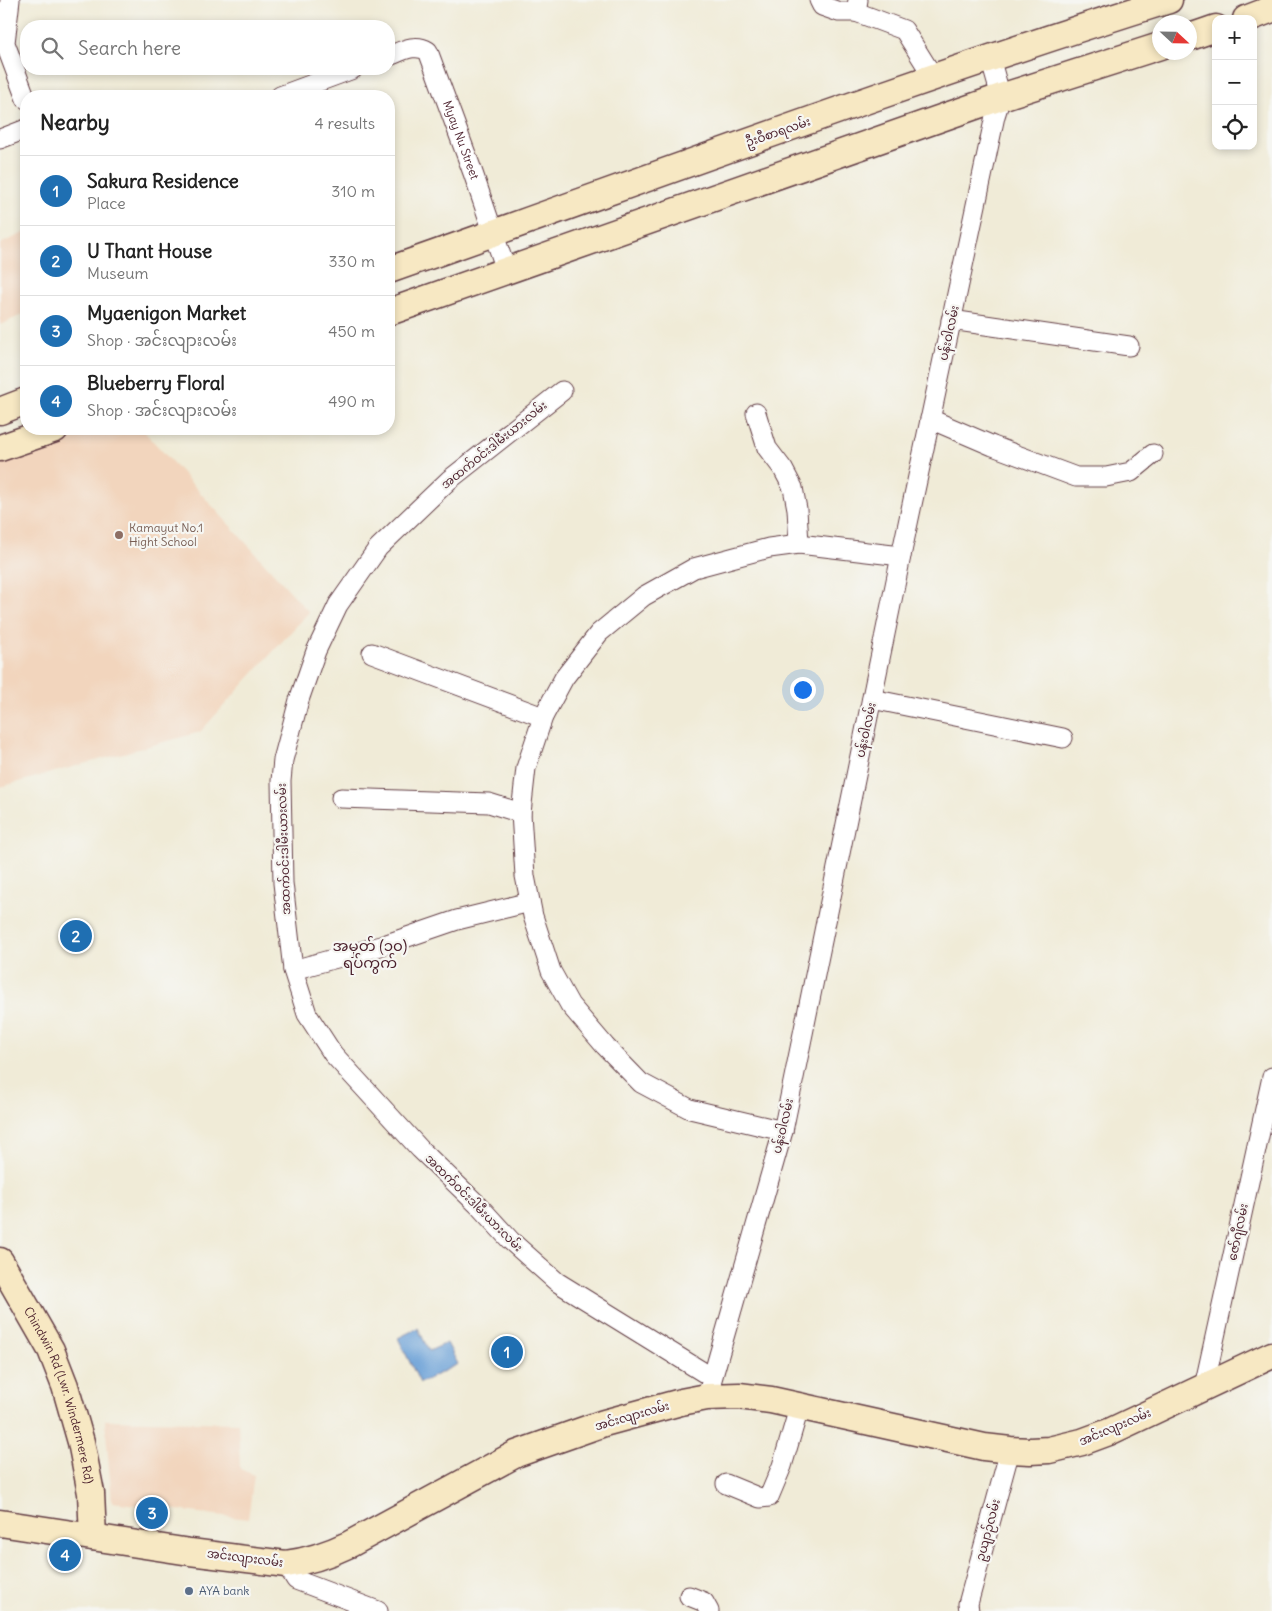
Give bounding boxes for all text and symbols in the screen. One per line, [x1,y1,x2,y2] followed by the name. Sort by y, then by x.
[1152,15,1197,60] north arrow
[1212,15,1257,150] map controls
[1212,15,1257,60] button: +
[20,20,395,75] search box
[38,34,66,62] icon: search
[78,36,181,60] text: Search here
[1212,60,1257,105] button: −
[440,98,483,181] street label: Myay Nu Street
[1212,105,1257,150] button: locate
[40,109,110,136] text: Nearby
[743,112,813,152] street label: ဦးဝီစာရလမ်း
[314,113,375,133] text: 4 results
[87,169,239,193] text: Sakura Residence
[53,181,59,201] text: 1
[331,181,375,201] text: 310 m
[87,193,126,213] text: Place
[87,239,212,263] text: U Thant House
[52,251,60,271] text: 2
[328,251,375,271] text: 330 m
[87,263,149,283] text: Museum
[87,301,246,325] text: Myaenigon Market
[934,304,965,363] street label: ပန်းဝါလမ်း
[51,321,61,341] text: 3
[328,321,375,341] text: 450 m
[87,330,237,350] text: Shop · အင်းလျားလမ်း
[87,371,225,395] text: Blueberry Floral
[51,391,61,411] text: 4
[328,391,375,411] text: 490 m
[437,397,550,492] street label: အထက်ဝင်းဒါမီးယားလမ်း
[87,400,237,420] text: Shop · အင်းလျားလမ်း
[129,520,203,549] place label: Kamayut No.1 Hight School
[113,529,125,541] marker: Kamayut No.1 Hight School
[790,677,816,703] your location
[851,701,882,760] street label: ပန်းဝါလမ်း
[273,783,293,915] street label: အထက်ဝင်းဒါမီးယားလမ်း
[60,917,92,955] pin: 2
[333,936,407,975] district label: အမှတ် (၁၀) ရပ်ကွက်
[768,1097,799,1156] street label: ပန်းဝါလမ်း
[422,1150,527,1255] street label: အထက်ဝင်းဒါမီးယားလမ်း
[1223,1202,1254,1262] street label: ဇော်ဂျီလမ်း
[21,1304,97,1485] street label: Chindwin Rd (Lwr. Windermere Rd)
[491,1333,523,1371] pin: 1
[593,1397,672,1436] street label: အင်းလျားလမ်း
[1076,1404,1154,1451] street label: အင်းလျားလမ်း
[136,1494,168,1532] pin: 3
[971,1497,1006,1563] street label: ဥယျာဉ်လမ်း
[49,1536,81,1574] pin: 4
[206,1544,284,1573] street label: အင်းလျားလမ်း
[199,1583,249,1598] place label: AYA bank
[183,1585,195,1597] marker: AYA bank

